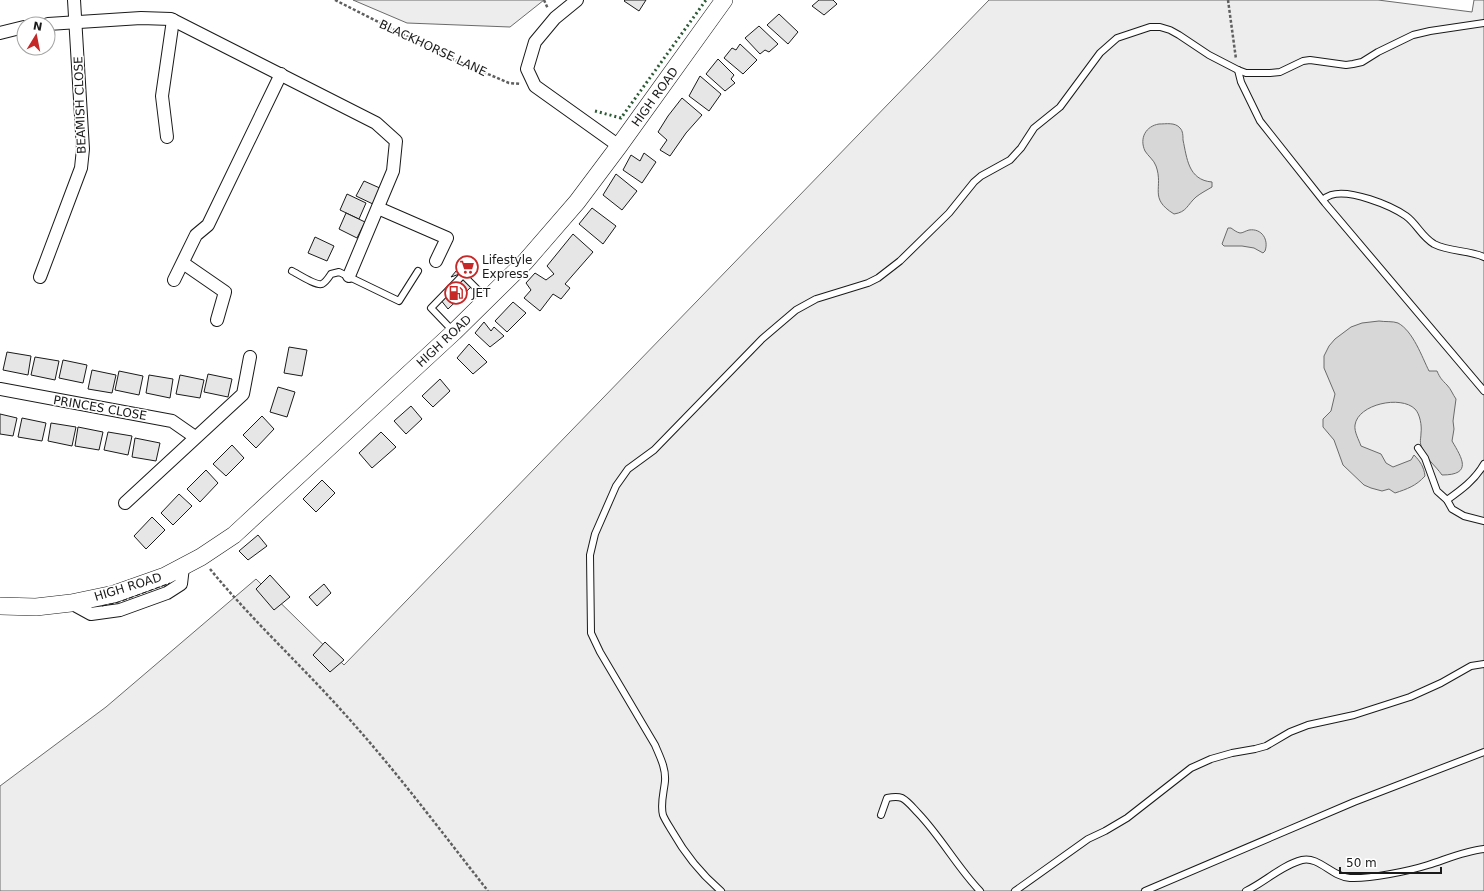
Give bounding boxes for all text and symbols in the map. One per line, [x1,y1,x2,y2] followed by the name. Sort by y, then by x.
[16,16,56,56] north arrow
[377,17,489,79] street label: BLACKHORSE LANE
[32,19,43,34] text: N
[71,56,89,154] street label: BEAMISH CLOSE
[629,65,681,129] street label: HIGH ROAD
[482,253,532,281] place label: Lifestyle Express
[454,254,480,280] supermarket icon: Lifestyle Express
[443,280,469,306] fuel station icon: JET
[471,286,491,300] place label: JET
[414,312,474,370] street label: HIGH ROAD
[52,393,148,423] street label: PRINCES CLOSE
[93,570,163,604] street label: HIGH ROAD
[1340,849,1441,875] scale bar
[1346,856,1377,870] text: 50 m

